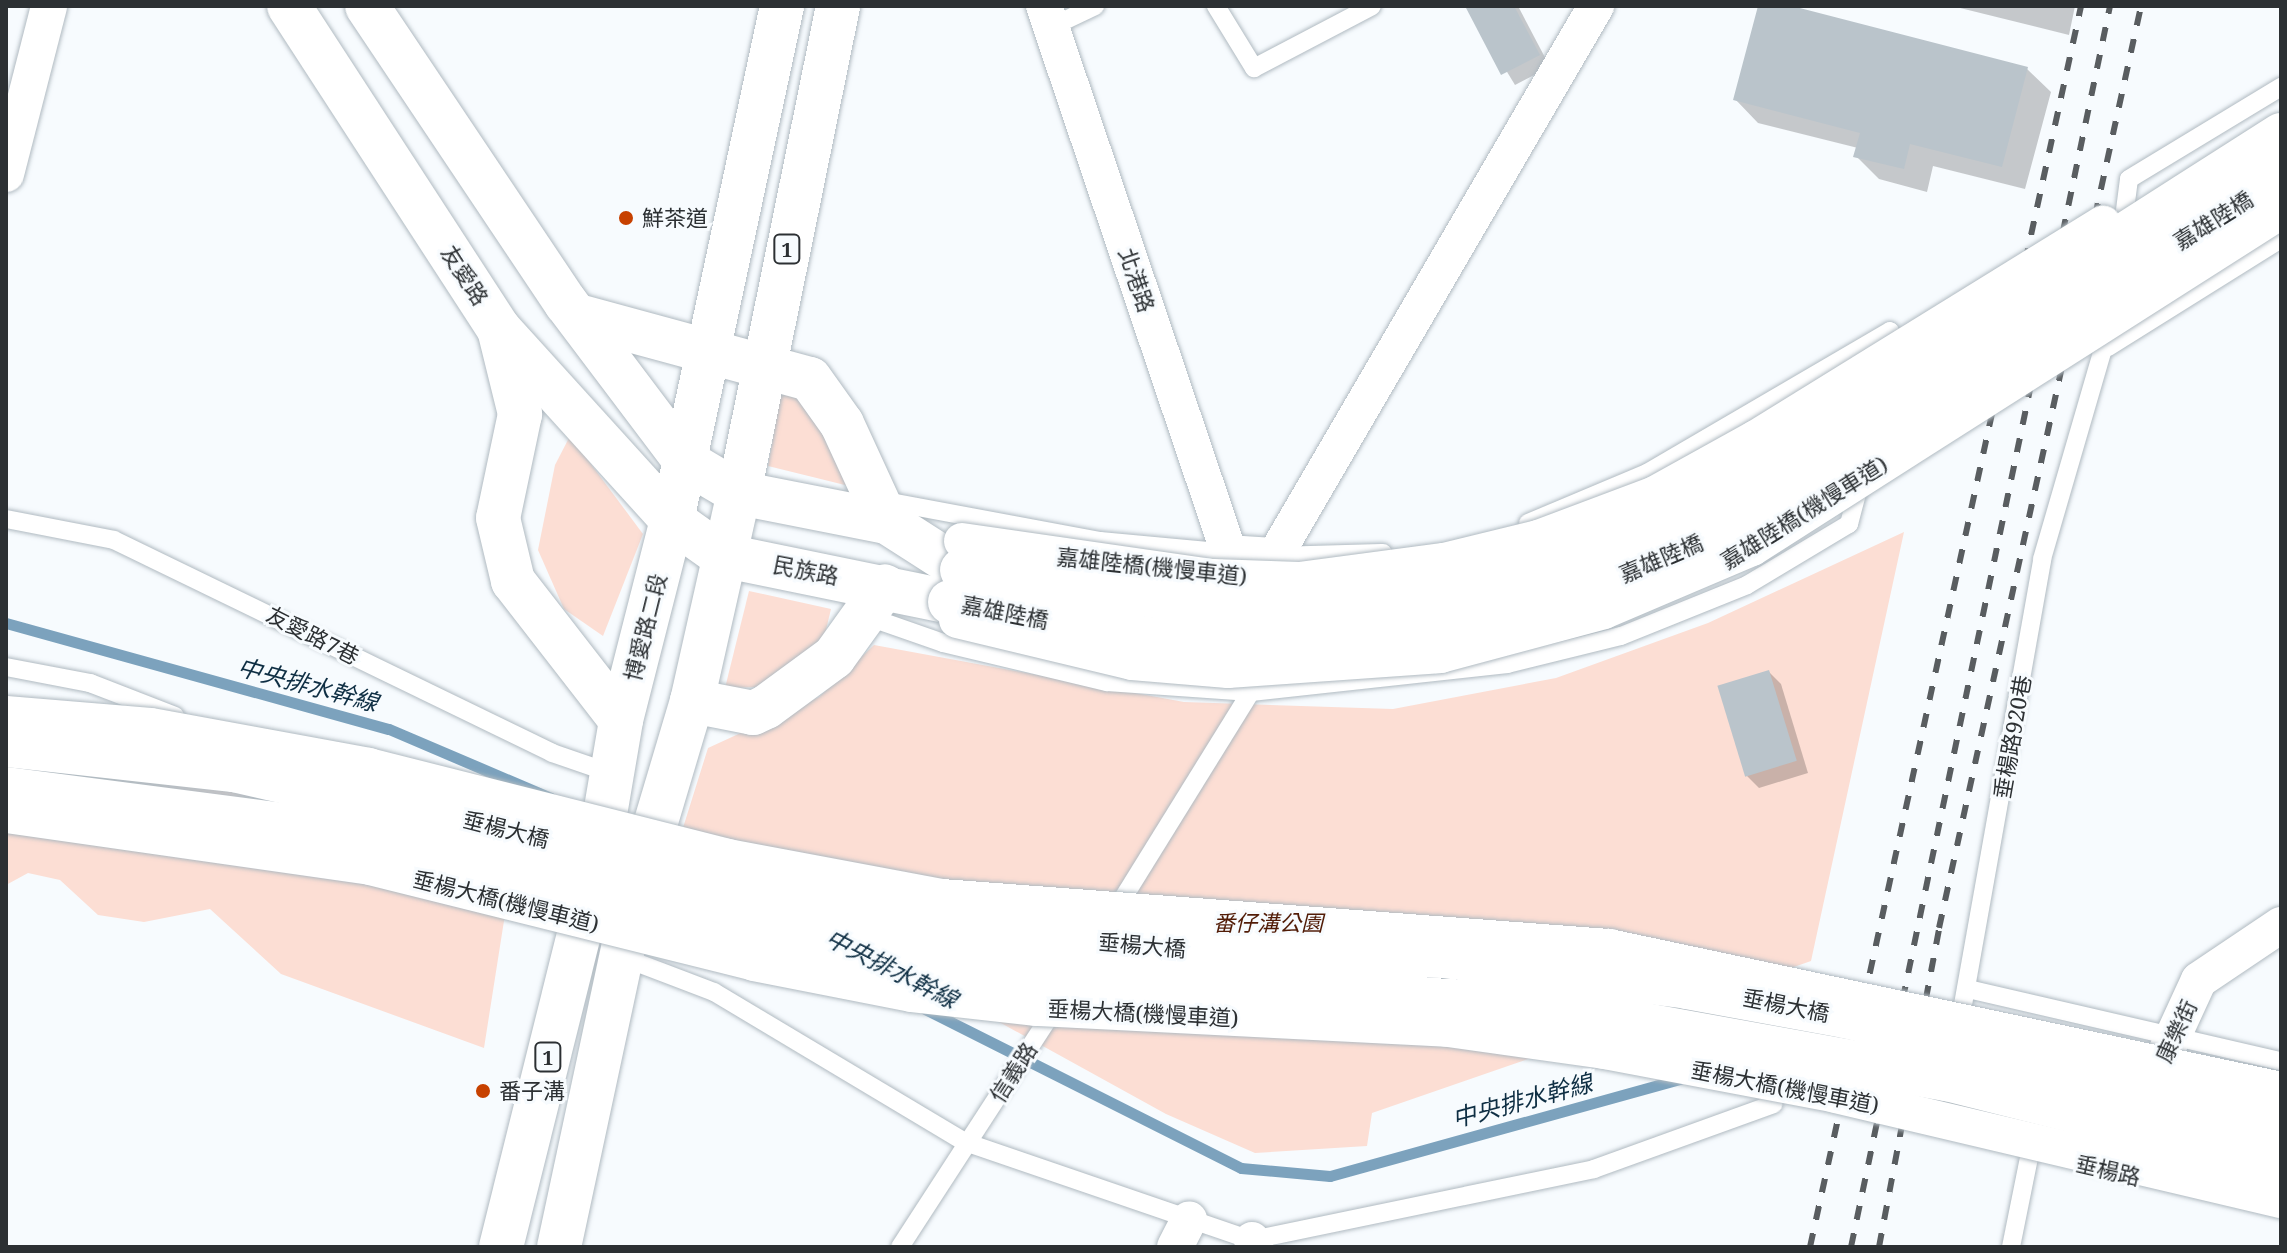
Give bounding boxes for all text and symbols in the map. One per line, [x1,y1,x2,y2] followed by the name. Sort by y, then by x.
[2169,185,2257,255] street label: 嘉雄陸橋
[642,205,708,231] place label: 鮮茶道
[617,209,635,227] marker: 鮮茶道
[773,233,801,265] road number: 1
[436,240,494,310] street label: 友愛路
[1114,245,1160,315] street label: 北港路
[1716,450,1892,574] street label: 嘉雄陸橋(機慢車道)
[1615,529,1707,587] street label: 嘉雄陸橋
[1056,543,1248,589] street label: 嘉雄陸橋(機慢車道)
[771,551,841,589] street label: 民族路
[619,570,671,684] street label: 博愛路二段
[959,591,1051,633] street label: 嘉雄陸橋
[262,600,364,670] street label: 友愛路7巷
[235,651,381,717] water label: 中央排水幹線
[1988,673,2036,801] street label: 垂楊路920巷
[460,806,552,852] street label: 垂楊大橋
[410,865,602,937] street label: 垂楊大橋(機慢車道)
[1213,910,1323,936] park label: 番仔溝公園
[821,922,963,1014] water label: 中央排水幹線
[1097,928,1187,962] street label: 垂楊大橋
[1740,984,1832,1026] street label: 垂楊大橋
[1047,995,1239,1031] street label: 垂楊大橋(機慢車道)
[2150,996,2202,1066] street label: 康樂街
[984,1037,1042,1107] street label: 信義路
[534,1041,562,1073] road number: 1
[1689,1056,1881,1118] street label: 垂楊大橋(機慢車道)
[1449,1067,1595,1133] water label: 中央排水幹線
[499,1078,565,1104] place label: 番子溝
[474,1082,492,1100] marker: 番子溝
[2073,1150,2143,1190] street label: 垂楊路

